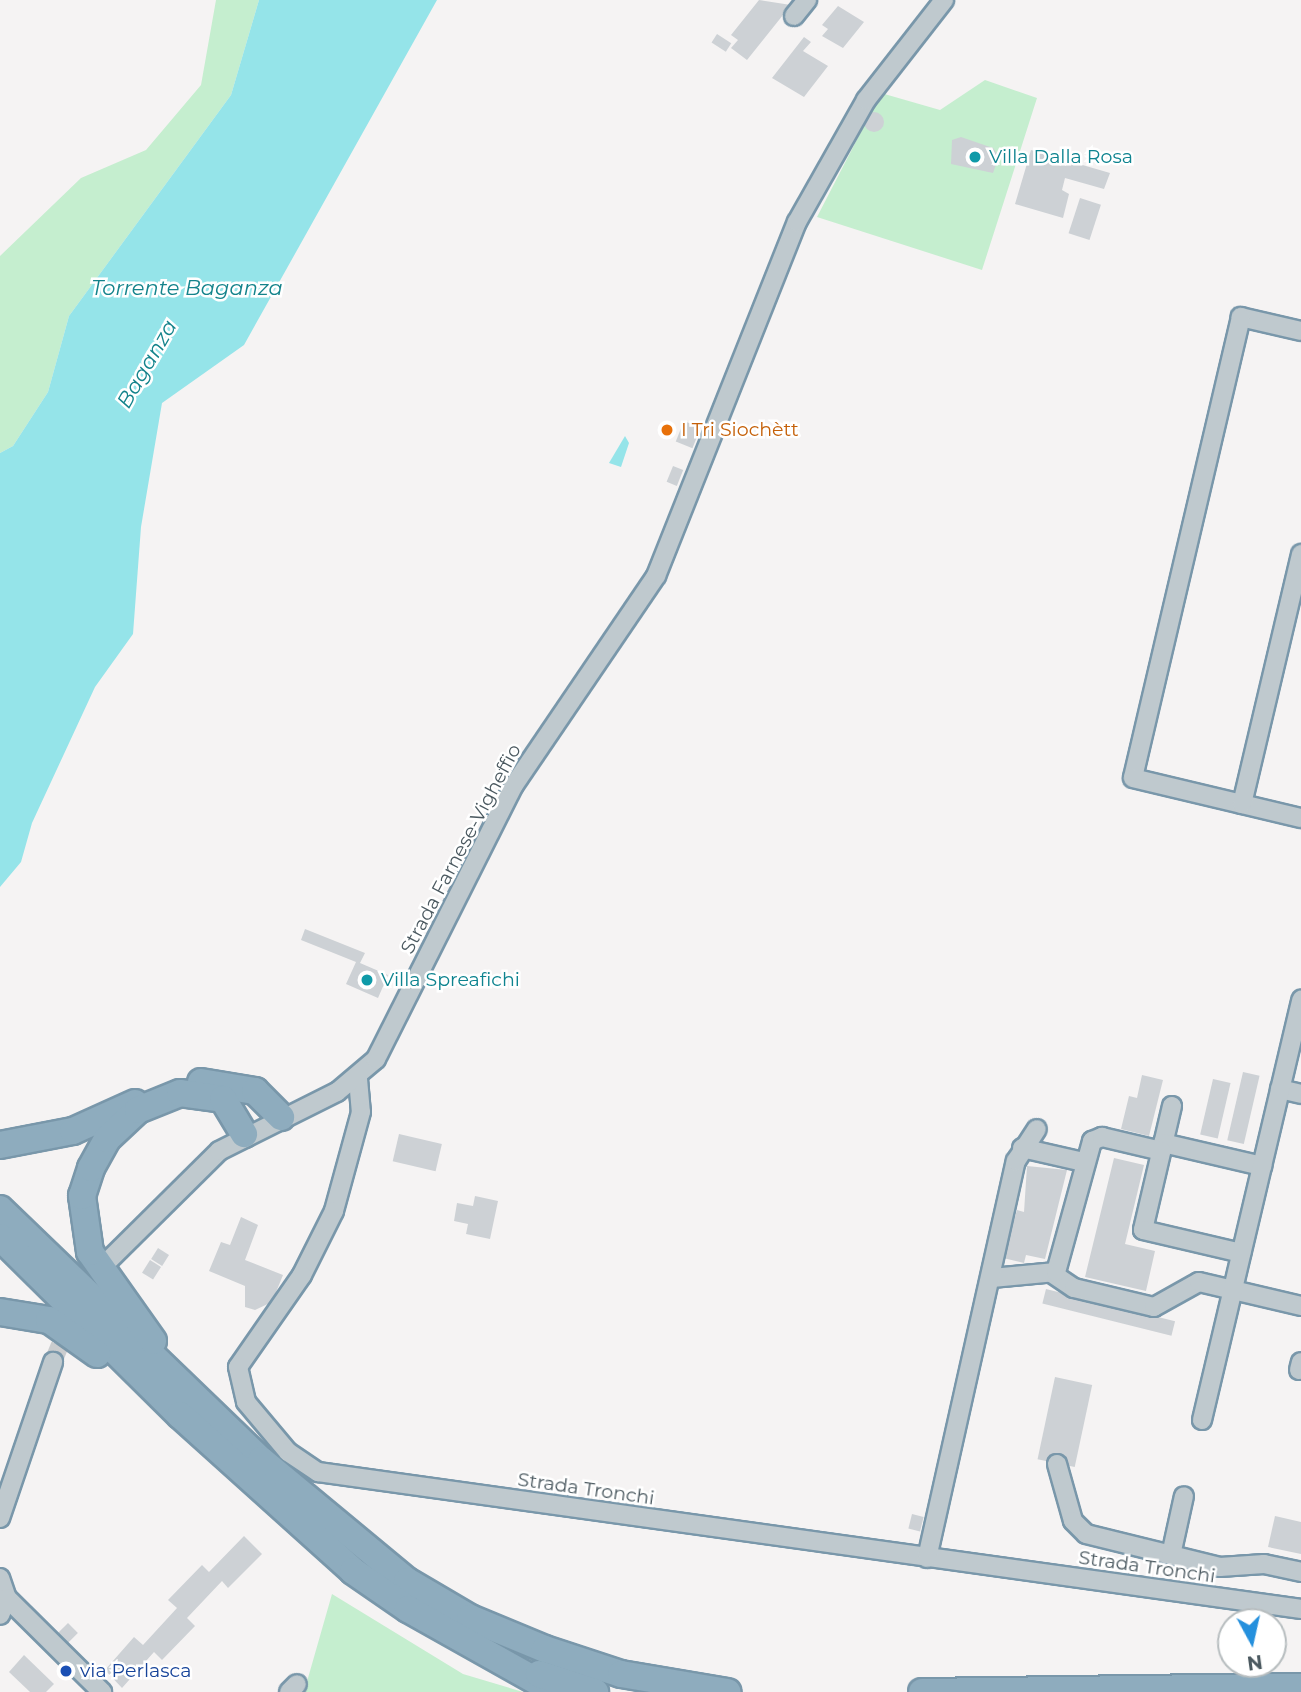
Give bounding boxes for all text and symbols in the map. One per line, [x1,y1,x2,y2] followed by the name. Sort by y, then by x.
[989,146,1133,168] place label: Villa Dalla Rosa
[967,149,983,165] marker: Villa Dalla Rosa
[91,275,283,301] water label: Torrente Baganza
[112,315,182,413] water label: Baganza
[681,419,799,441] place label: I Tri Siochètt
[659,422,675,438] marker: I Tri Siochètt
[396,740,526,958] street label: Strada Farnese-Vigheffio
[381,969,520,991] place label: Villa Spreafichi
[359,972,375,988] marker: Villa Spreafichi
[516,1468,656,1510] street label: Strada Tronchi
[1077,1546,1217,1588] street label: Strada Tronchi
[1217,1608,1287,1678] north arrow
[1246,1650,1264,1675] text: N
[80,1660,191,1682] place label: via Perlasca
[58,1663,74,1679] marker: via Perlasca

